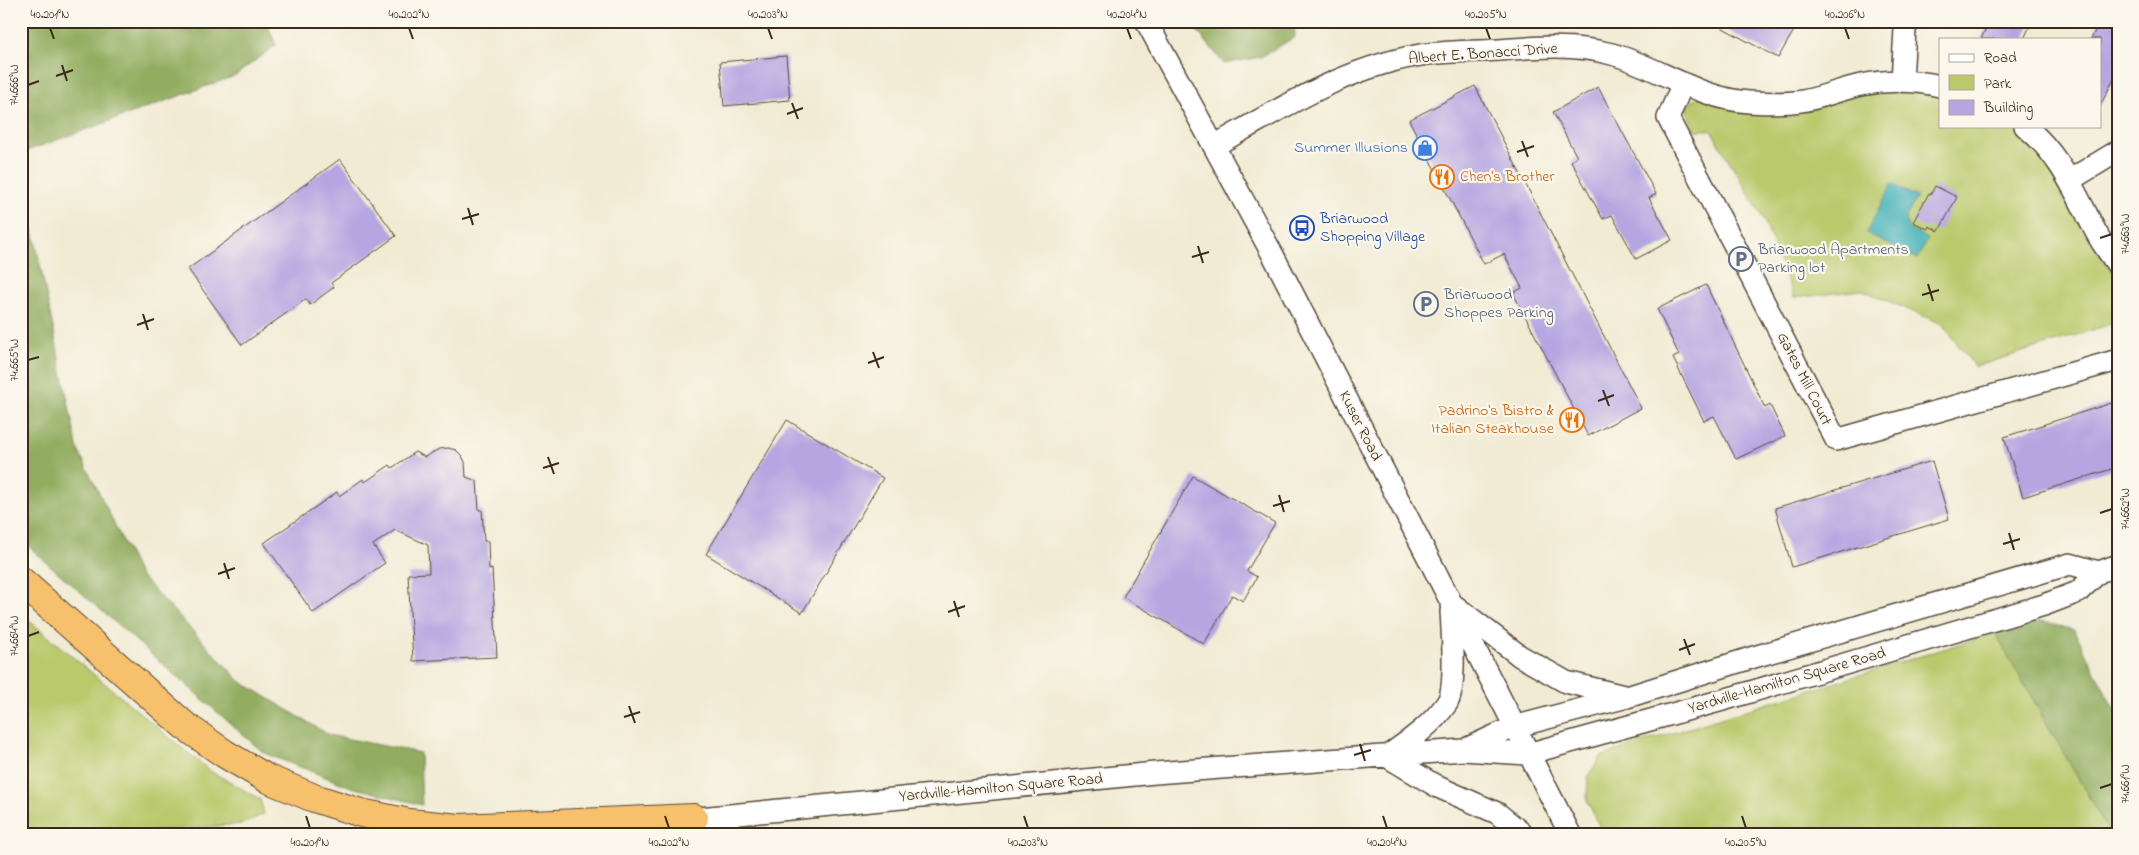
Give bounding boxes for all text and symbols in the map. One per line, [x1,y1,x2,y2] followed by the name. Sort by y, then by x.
[31,6,69,24] text: 40.201°N
[388,6,430,24] text: 40.202°N
[748,6,788,24] text: 40.203°N
[1107,6,1147,24] text: 40.204°N
[1465,6,1507,24] text: 40.205°N
[1825,6,1865,24] text: 40.206°N
[1408,37,1559,71] street label: Albert E. Bonacci Drive
[1939,38,2102,128] legend
[1984,47,2017,69] text: Road
[6,65,24,105] text: 74.666°W
[1984,73,2012,95] text: Park
[1983,97,2033,120] text: Building
[1412,135,1438,161] shop icon: Summer Illusions
[1294,136,1408,160] place label: Summer Illusions
[1429,164,1455,190] restaurant icon: Chen's Brother
[1460,165,1554,189] place label: Chen's Brother
[1319,207,1426,249] place label: Briarwood Shopping Village
[2117,214,2135,254] text: 74.663°W
[1289,215,1315,241] bus stop icon: Briarwood Shopping Village
[1757,238,1909,280] place label: Briarwood Apartments Parking lot
[1728,246,1754,272] parking icon: Briarwood Apartments Parking lot
[1443,283,1554,325] place label: Briarwood Shoppes Parking
[1413,291,1439,317] parking icon: Briarwood Shoppes Parking
[1770,328,1838,430] street label: Gates Mill Court
[6,339,24,381] text: 74.665°W
[1332,387,1388,465] street label: Kuser Road
[1431,399,1555,441] place label: Padrino's Bistro & Italian Steakhouse
[1559,407,1585,433] restaurant icon: Padrino's Bistro & Italian Steakhouse
[2117,488,2135,530] text: 74.662°W
[6,616,24,656] text: 74.664°W
[1685,641,1889,721] street label: Yardville-Hamilton Square Road
[2117,764,2135,804] text: 74.661°W
[898,767,1104,809] street label: Yardville-Hamilton Square Road
[291,834,329,852] text: 40.201°N
[648,834,690,852] text: 40.202°N
[1008,834,1048,852] text: 40.203°N
[1367,834,1407,852] text: 40.204°N
[1725,834,1767,852] text: 40.205°N

